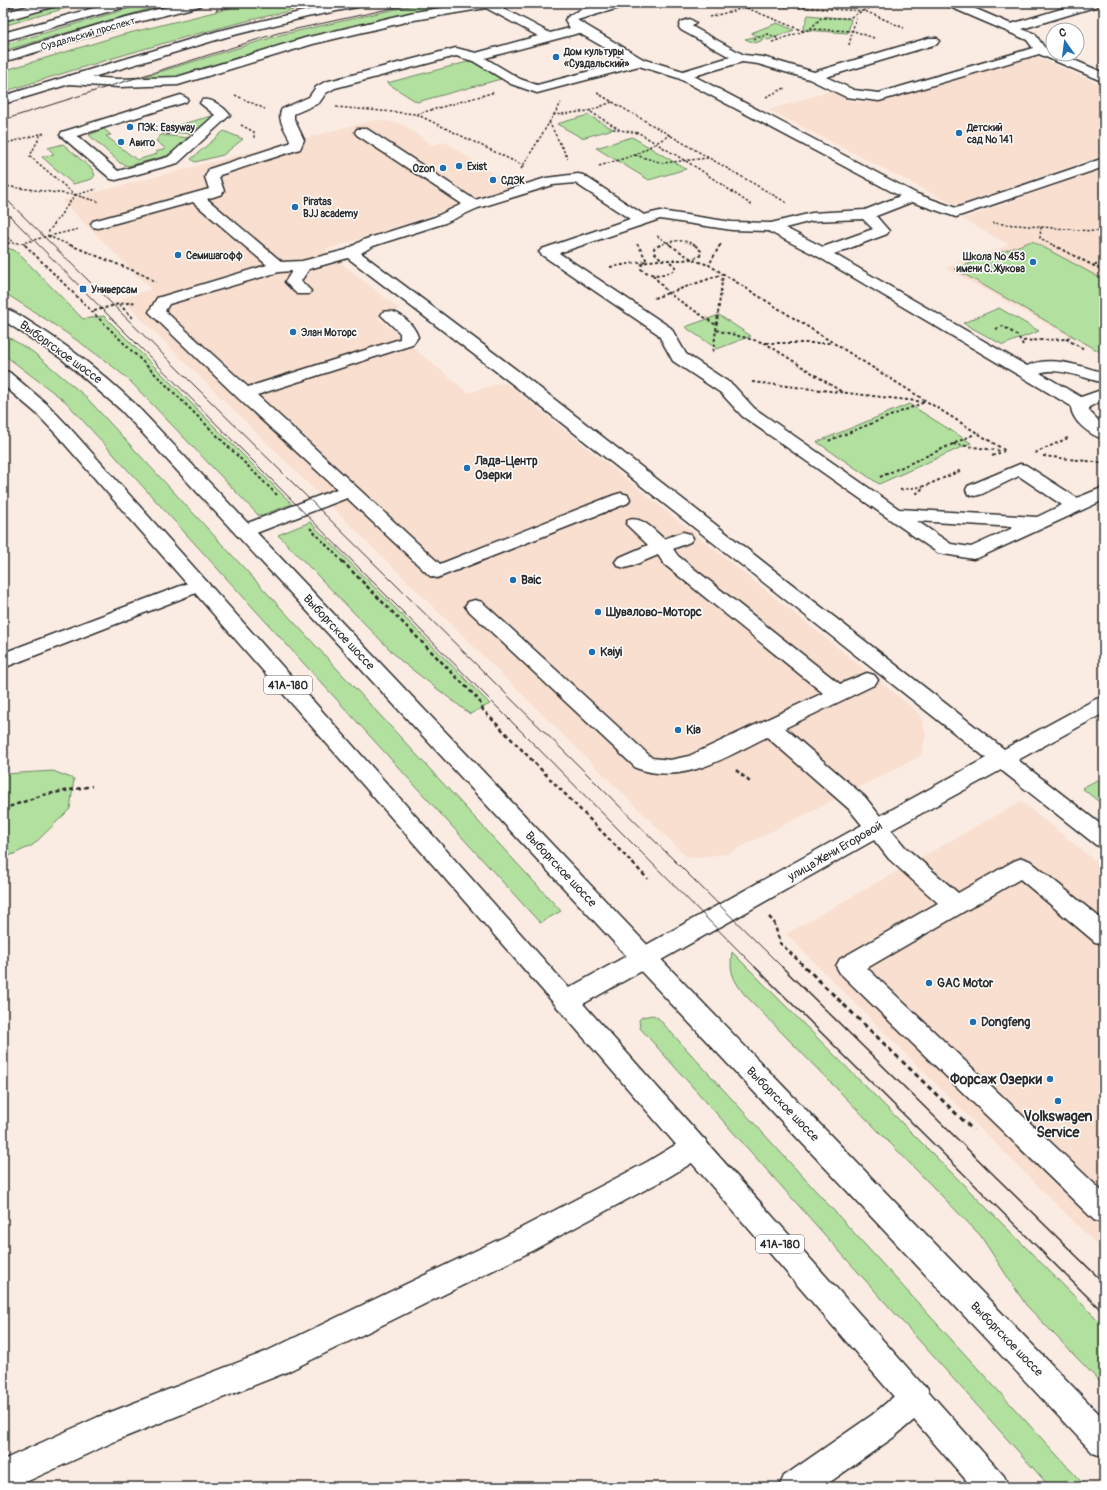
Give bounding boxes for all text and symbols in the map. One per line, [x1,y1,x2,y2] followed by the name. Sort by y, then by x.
[40,15,137,53] street label: Суздальский проспект
[1045,22,1085,62] north arrow
[1058,26,1068,40] text: С
[563,46,630,70] place label: Дом культуры «Суздальский»
[551,52,561,62] marker: Дом культуры «Суздальский»
[125,122,135,132] marker: ПЭК: Easyway
[138,122,196,134] place label: ПЭК: Easyway
[966,122,1013,146] place label: Детский сад № 141
[954,128,964,138] marker: Детский сад № 141
[116,137,126,147] marker: Авито
[129,137,156,149] place label: Авито
[454,161,464,171] marker: Exist
[467,161,488,173] place label: Exist
[413,163,435,175] place label: Ozon
[438,163,448,173] marker: Ozon
[488,175,498,185] marker: СДЭК
[501,175,525,187] place label: СДЭК
[303,196,358,220] place label: Piratas BJJ academy
[290,202,300,212] marker: Piratas BJJ academy
[173,250,183,260] marker: Семишагофф
[186,250,243,262] place label: Семишагофф
[956,251,1025,275] place label: Школа № 453 имени С. Жукова
[1028,257,1038,267] marker: Школа № 453 имени С. Жукова
[78,284,88,294] marker: Универсам
[91,284,138,296] place label: Универсам
[17,318,105,387] street label: Выборгское шоссе
[288,327,298,337] marker: Элан Моторс
[301,327,357,339] place label: Элан Моторс
[474,454,538,483] place label: Лада-Центр Озерки
[462,463,472,473] marker: Лада-Центр Озерки
[521,573,542,588] place label: Baic
[508,575,518,585] marker: Baic
[300,591,378,673] street label: Выборгское шоссе
[605,605,702,620] place label: Шувалово-Моторс
[593,607,603,617] marker: Шувалово-Моторс
[600,645,622,660] place label: Kaiyi
[587,647,597,657] marker: Kaiyi
[264,676,312,694] road number: 41А-180
[686,723,701,738] place label: Kia
[673,725,683,735] marker: Kia
[785,818,885,885] street label: улица Жени Егоровой
[522,828,600,910] street label: Выборгское шоссе
[937,976,994,991] place label: GAC Motor
[924,978,934,988] marker: GAC Motor
[981,1015,1030,1030] place label: Dongfeng
[968,1017,978,1027] marker: Dongfeng
[743,1064,822,1145] street label: Выборгское шоссе
[949,1071,1043,1088] place label: Форсаж Озерки
[1045,1074,1055,1084] marker: Форсаж Озерки
[1053,1096,1063,1106] marker: Volkswagen Service
[1024,1108,1093,1141] place label: Volkswagen Service
[756,1235,804,1253] road number: 41А-180
[967,1299,1046,1380] street label: Выборгское шоссе

